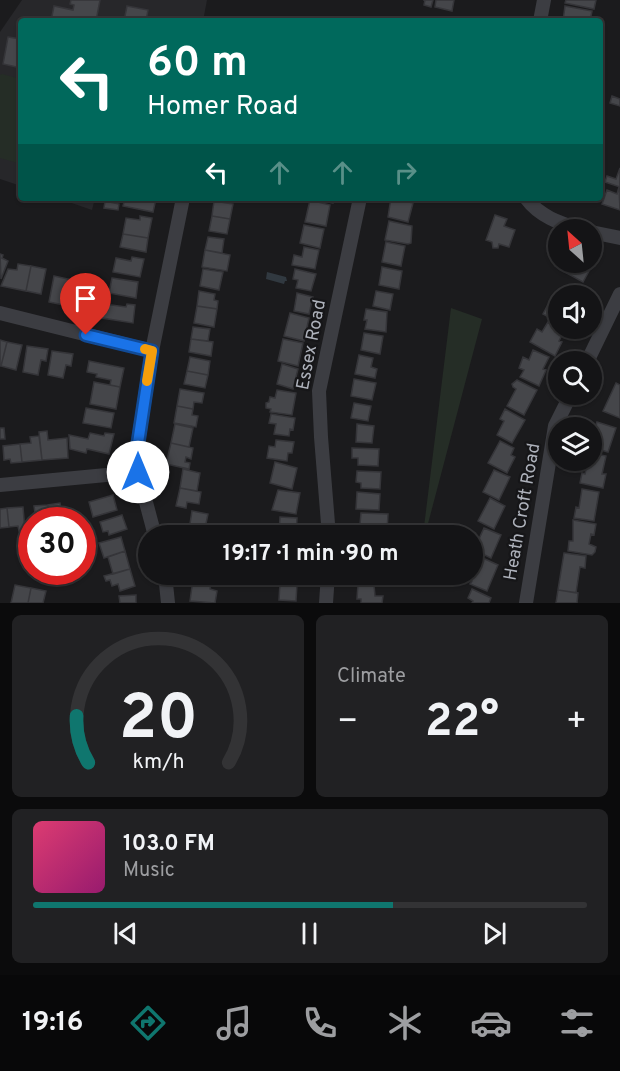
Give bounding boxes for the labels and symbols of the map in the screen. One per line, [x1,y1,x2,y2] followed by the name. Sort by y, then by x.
[548,219,602,273] north arrow
[60,273,111,335] pin
[292,298,332,392] street label: Essex Road
[106,440,170,504] position arrow
[500,441,546,583] street label: Heath Croft Road
[18,507,96,585] speed limit sign: 30

